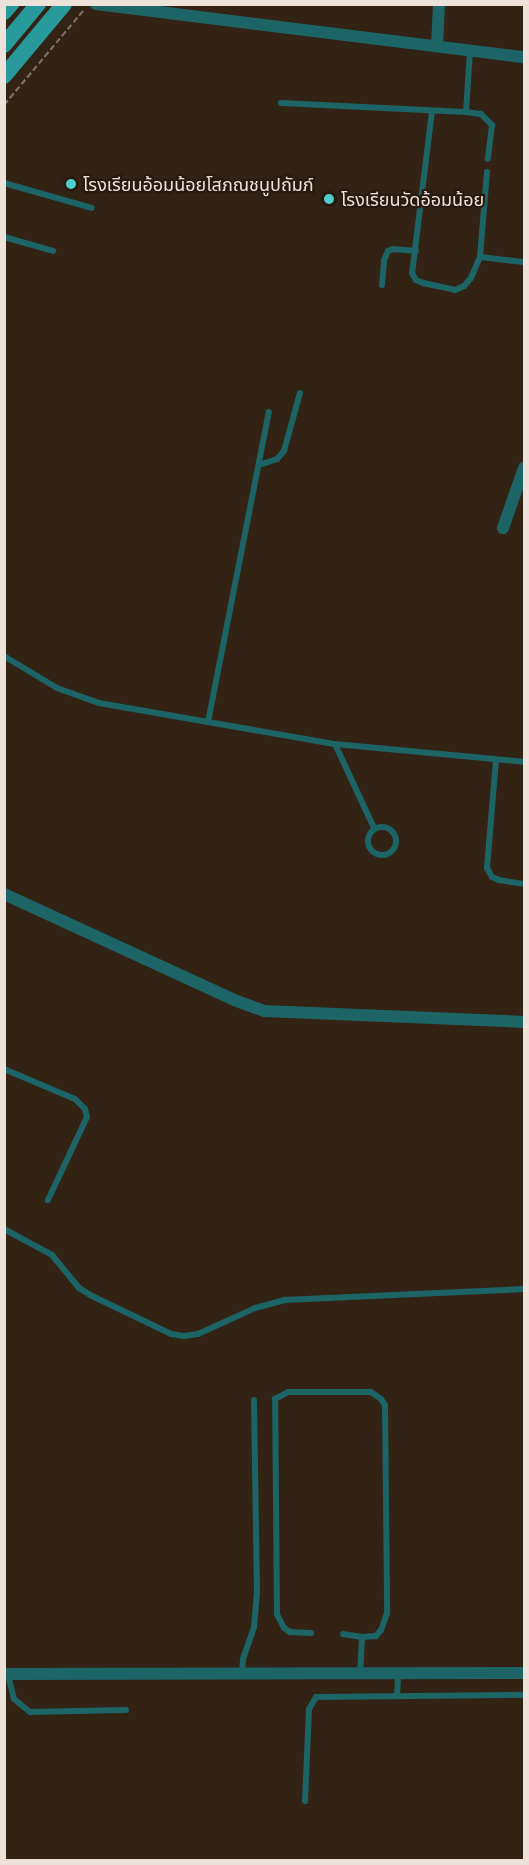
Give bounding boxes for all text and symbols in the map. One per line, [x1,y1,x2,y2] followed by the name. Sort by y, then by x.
[83,173,314,195] place label: โรงเรียนอ้อมน้อยโสภณชนูปถัมภ์
[64,177,78,191] marker: โรงเรียนอ้อมน้อยโสภณชนูปถัมภ์
[341,188,484,210] place label: โรงเรียนวัดอ้อมน้อย
[322,192,336,206] marker: โรงเรียนวัดอ้อมน้อย

